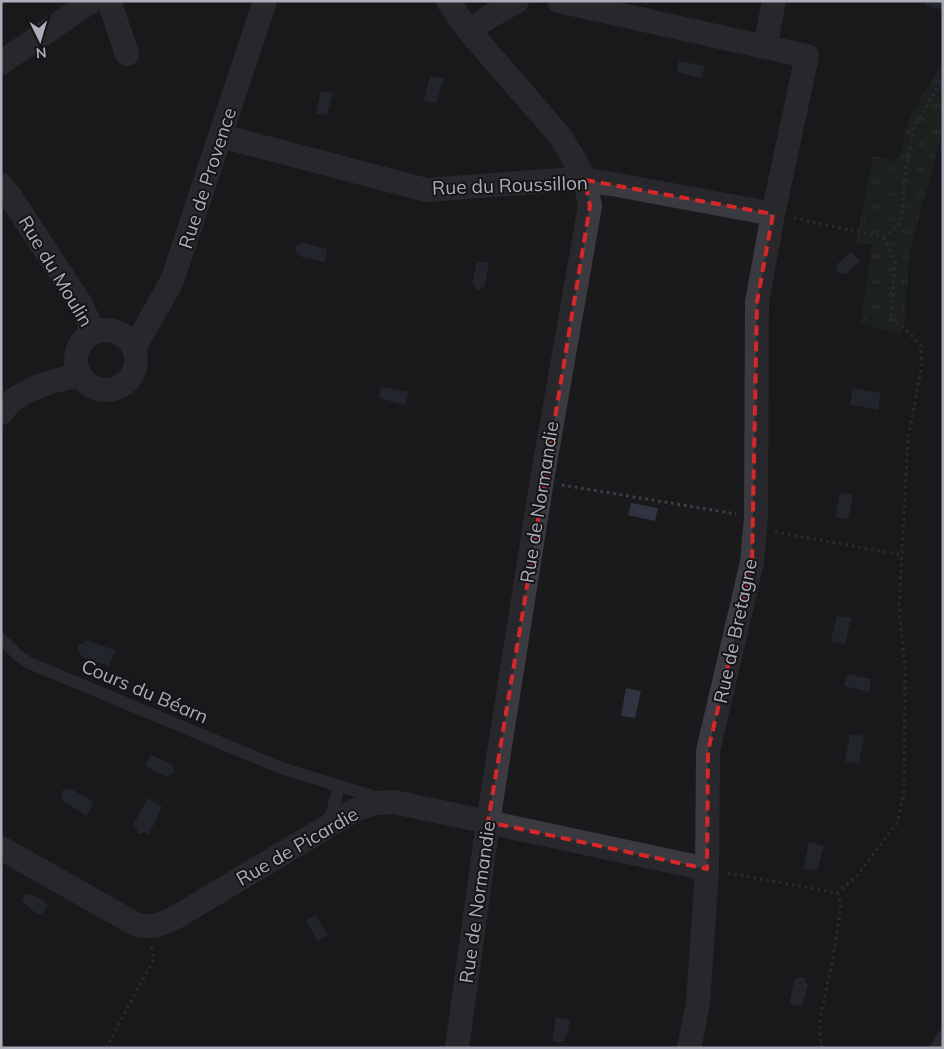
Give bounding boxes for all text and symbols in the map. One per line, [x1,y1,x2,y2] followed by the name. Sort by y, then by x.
[15,15,65,65] north arrow
[35,44,47,62] text: N
[173,105,241,251] street label: Rue de Provence
[432,170,588,200] street label: Rue du Roussillon
[14,211,98,331] street label: Rue du Moulin
[514,419,564,585] street label: Rue de Normandie
[708,557,762,705] street label: Rue de Bretagne
[78,654,212,728] street label: Cours du Béarn
[232,801,362,891] street label: Rue de Picardie
[454,819,500,985] street label: Rue de Normandie

